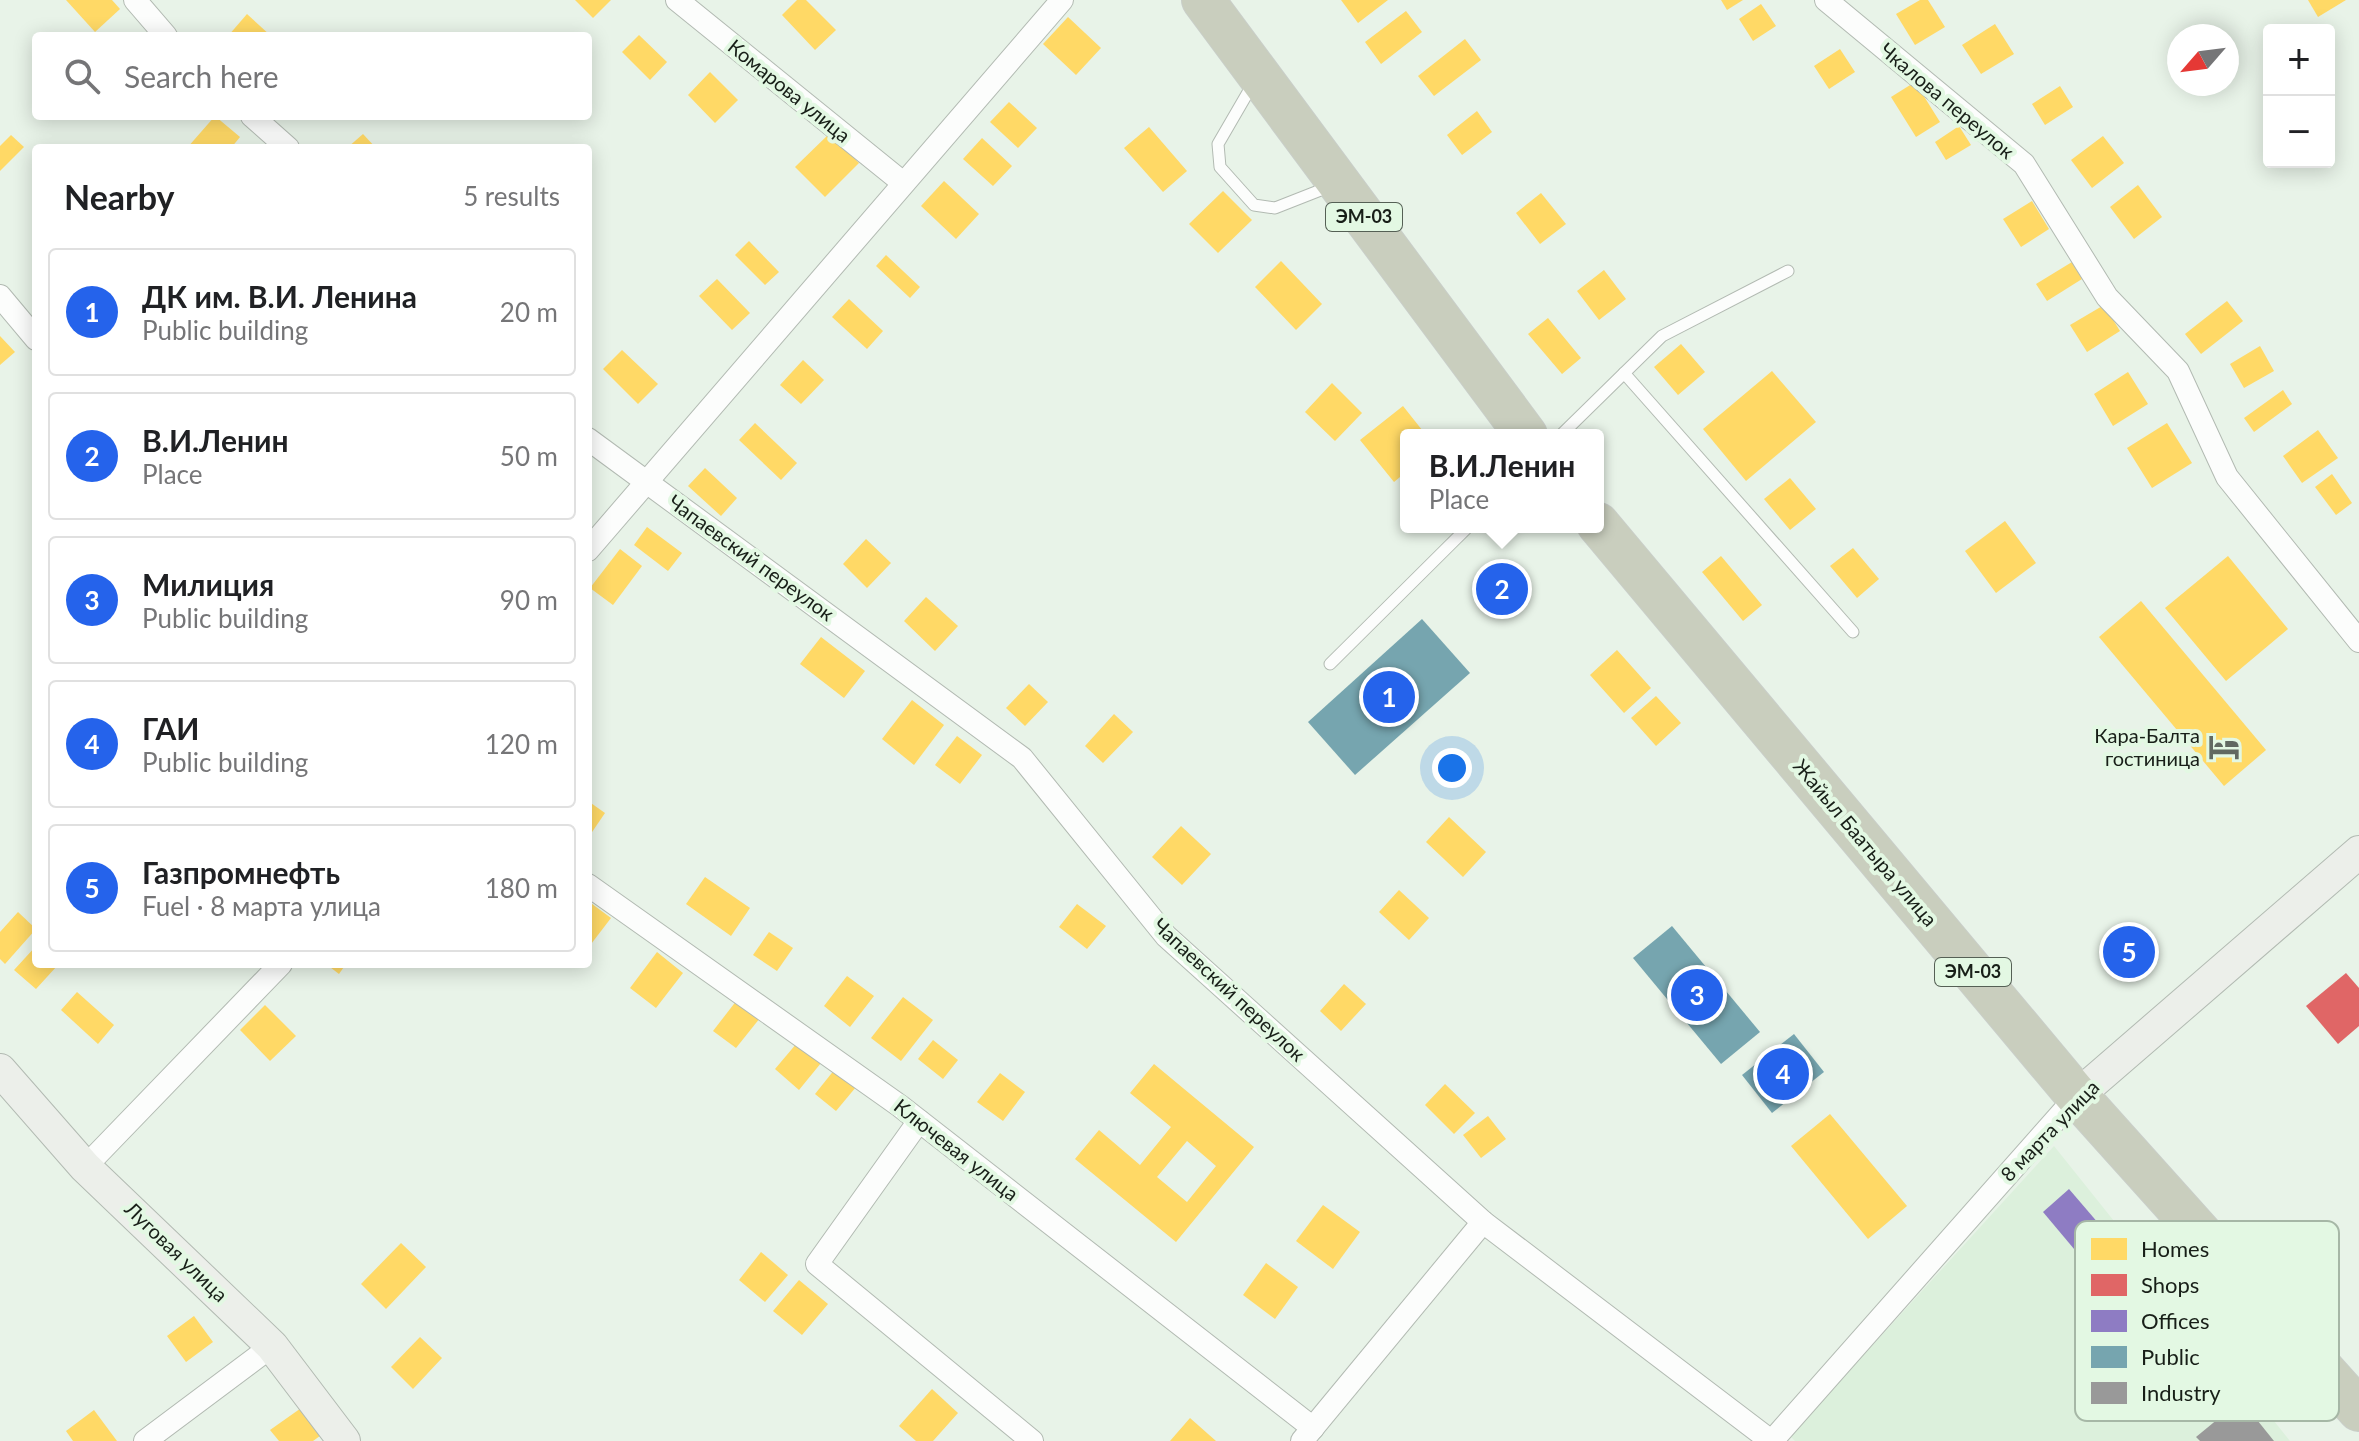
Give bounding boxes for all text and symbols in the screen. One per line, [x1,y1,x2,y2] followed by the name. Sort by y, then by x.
[2167,24,2239,96] north arrow
[2263,24,2335,168] map controls
[2263,24,2335,96] button: +
[32,32,592,120] search box
[724,34,856,147] street label: Комарова улица
[1876,37,2020,164] street label: Чкалова переулок
[60,54,104,98] icon: search
[124,58,279,94] text: Search here
[2263,96,2335,168] button: −
[64,176,175,217] text: Nearby
[463,180,560,212] text: 5 results
[1326,203,1402,231] road number: ЭМ-03
[142,278,417,314] text: ДК им. В.И. Ленина
[84,296,100,328] text: 1
[500,296,558,328] text: 20 m
[142,314,308,346] text: Public building
[142,422,289,458] text: В.И.Ленин
[1400,429,1604,533] popup
[84,440,100,472] text: 2
[500,440,558,472] text: 50 m
[1429,447,1575,483] text: В.И.Ленин
[142,458,203,490] text: Place
[1429,483,1489,515] text: Place
[664,489,840,626] street label: Чапаевский переулок
[1476,559,1528,619] pin: 2
[142,566,274,602] text: Милиция
[84,584,100,616] text: 3
[500,584,558,616] text: 90 m
[142,602,308,634] text: Public building
[1363,667,1415,727] pin: 1
[142,710,199,746] text: ГАИ
[2094,723,2200,770] place label: Кара-Балта гостиница
[84,728,100,760] text: 4
[485,728,558,760] text: 120 m
[2207,730,2241,764] hotel icon: Кара-Балта гостиница
[142,746,308,778] text: Public building
[1432,748,1472,788] your location
[1789,754,1943,931] street label: Жайыл Баатыра улица
[142,854,340,890] text: Газпромнефть
[84,872,100,904] text: 5
[485,872,558,904] text: 180 m
[142,890,381,922] text: Fuel · 8 марта улица
[1149,913,1311,1066] street label: Чапаевский переулок
[2103,922,2155,982] pin: 5
[1935,958,2011,986] road number: ЭМ-03
[1671,965,1723,1025] pin: 3
[1757,1044,1809,1104] pin: 4
[1995,1075,2104,1186] street label: 8 марта улица
[890,1093,1024,1205] street label: Ключевая улица
[120,1196,233,1306] street label: Луговая улица
[2075,1221,2339,1421] legend
[2141,1235,2209,1262] text: Homes
[2141,1271,2199,1298] text: Shops
[2141,1307,2210,1334] text: Offices
[2141,1343,2200,1370] text: Public
[2141,1379,2221,1406] text: Industry

